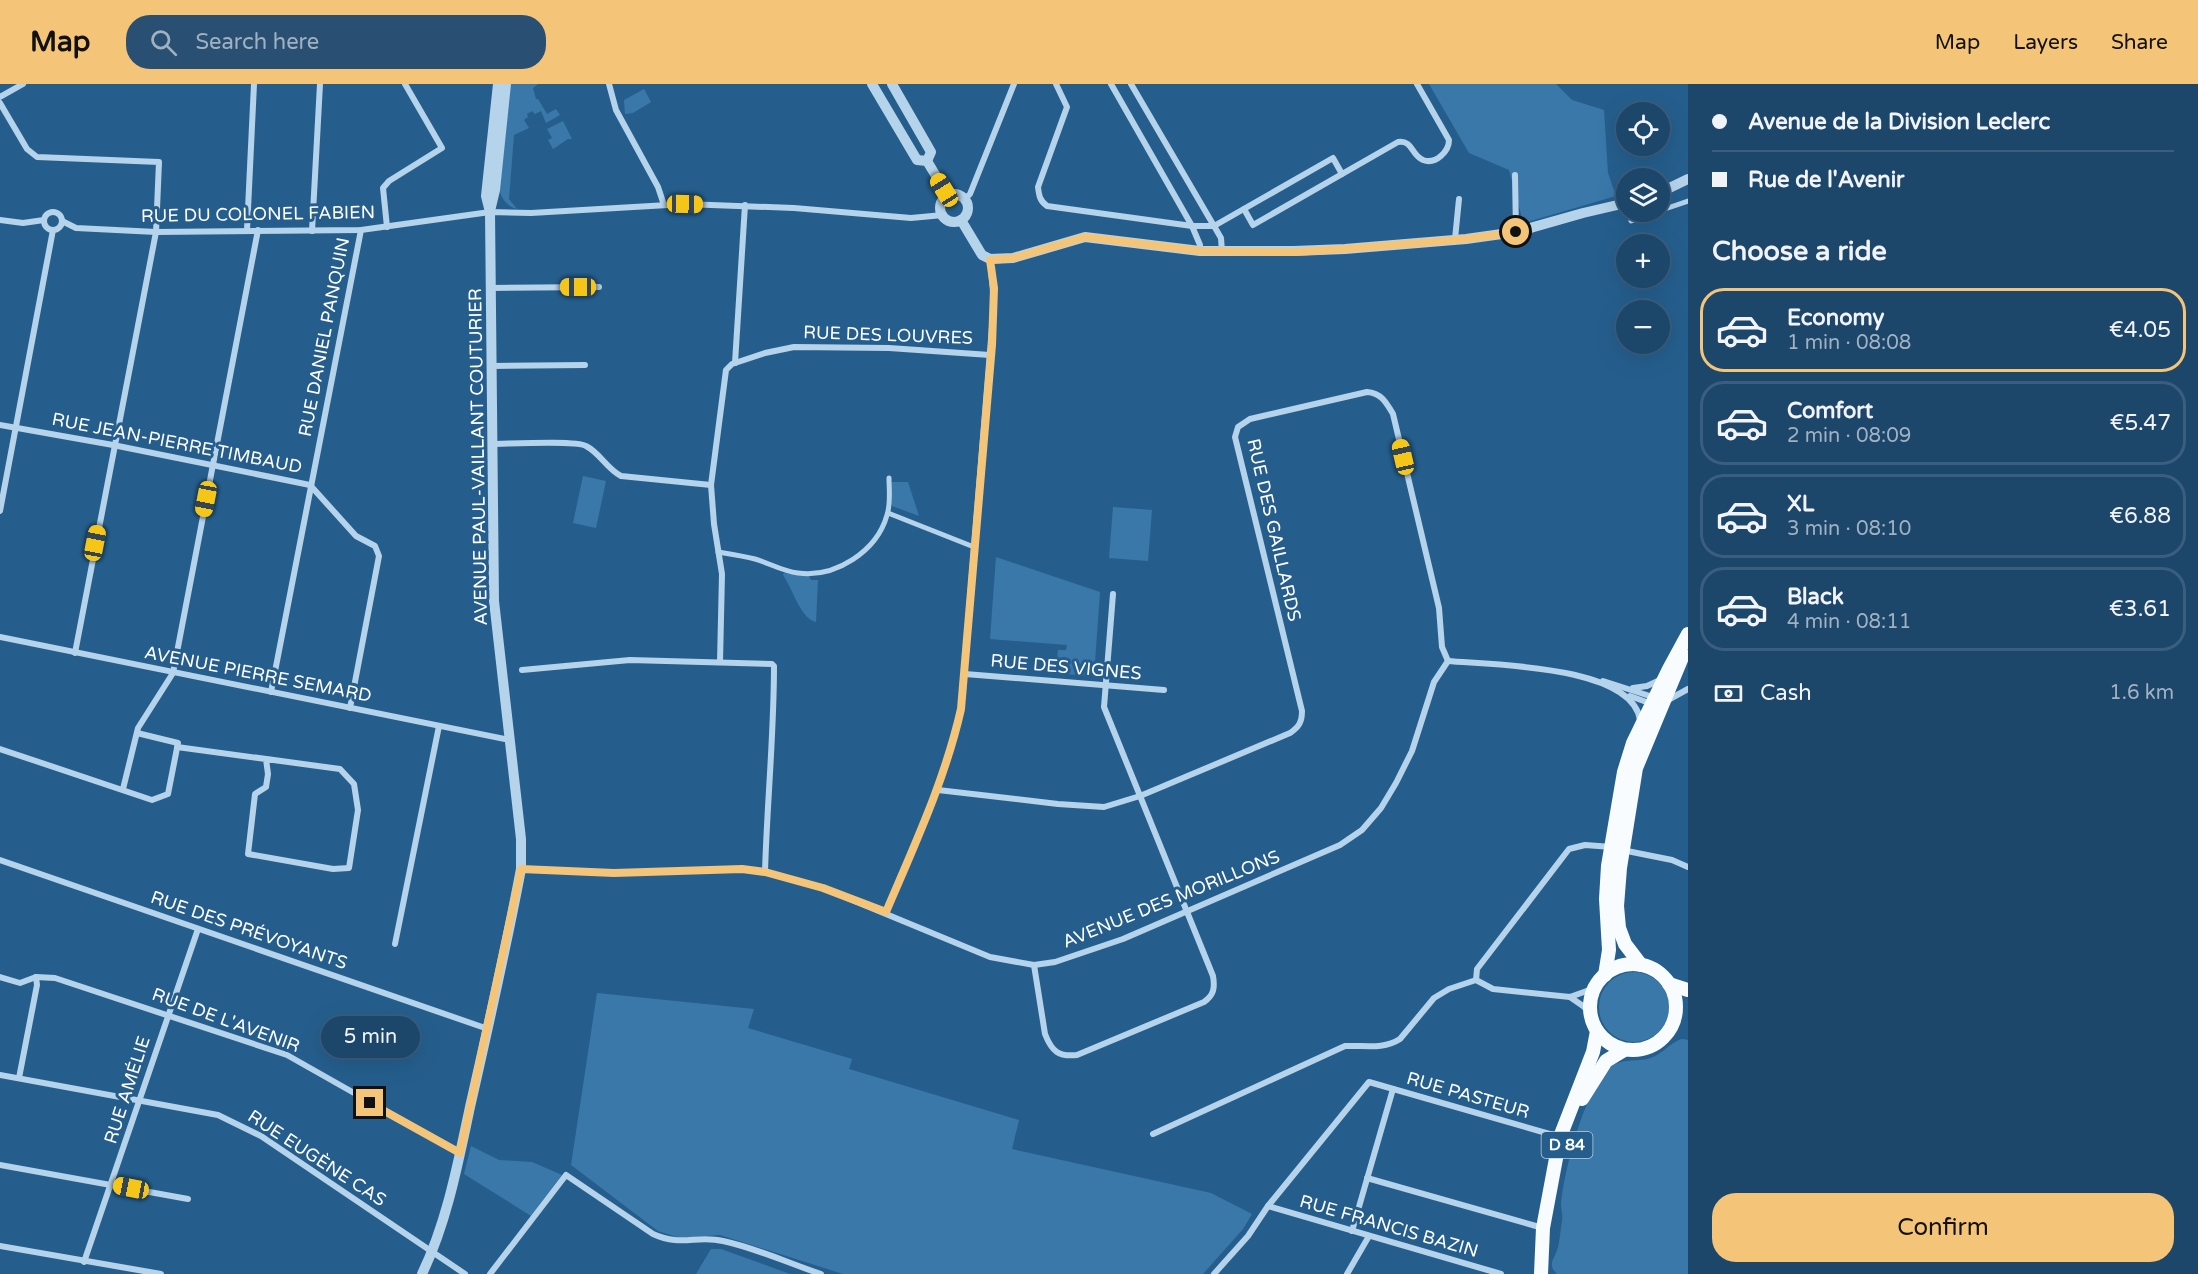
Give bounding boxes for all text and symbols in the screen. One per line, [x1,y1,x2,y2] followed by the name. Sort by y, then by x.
[126,15,546,69] search box
[30,25,90,59] text: Map
[147,26,180,59] icon: search
[195,29,319,55] text: Search here
[1935,30,1980,55] text: Map
[2013,30,2078,55] text: Layers
[2111,30,2168,55] text: Share
[1616,102,1670,354] map controls
[1616,102,1670,156] button: locate
[1748,109,2050,135] text: Avenue de la Division Leclerc
[1748,167,1905,193] text: Rue de l'Avenir
[1616,168,1670,222] button: layers
[927,170,961,210] car
[667,195,703,213] car
[141,201,375,227] street label: RUE DU COLONEL FABIEN
[1502,218,1529,245] route start
[1616,234,1670,288] button: +
[1712,235,1887,268] text: Choose a ride
[294,236,354,438] street label: RUE DANIEL PANQUIN
[560,278,596,296] car
[464,288,492,626] street label: AVENUE PAUL-VAILLANT COUTURIER
[1616,300,1670,354] button: −
[1715,303,1769,357] icon: car
[1787,305,1884,331] text: Economy
[2109,317,2171,343] text: €4.05
[803,321,973,349] street label: RUE DES LOUVRES
[1787,331,1911,355] text: 1 min · 08:08
[1715,396,1769,450] icon: car
[1787,398,1873,424] text: Comfort
[50,408,304,478] street label: RUE JEAN-PIERRE TIMBAUD
[2109,410,2171,436] text: €5.47
[1787,424,1911,448] text: 2 min · 08:09
[1242,437,1306,623] street label: RUE DES GAILLARDS
[1390,437,1416,477] car
[194,480,218,518] car
[1715,489,1769,543] icon: car
[1787,491,1814,517] text: XL
[2109,503,2171,529] text: €6.88
[1787,517,1911,541] text: 3 min · 08:10
[83,524,107,562] car
[1715,582,1769,636] icon: car
[1787,584,1844,610] text: Black
[2109,596,2171,622] text: €3.61
[1787,610,1911,634] text: 4 min · 08:11
[142,641,374,707] street label: AVENUE PIERRE SEMARD
[989,649,1143,685] street label: RUE DES VIGNES
[1712,677,1745,710] icon: cash
[1760,680,1812,706] text: Cash
[2109,681,2174,705] text: 1.6 km
[1059,845,1283,953] street label: AVENUE DES MORILLONS
[148,886,350,974] street label: RUE DES PRÉVOYANTS
[149,983,303,1057] street label: RUE DE L'AVENIR
[320,1016,419,1058] callout: 5 min
[344,1025,397,1049] text: 5 min
[99,1033,155,1147] street label: RUE AMÉLIE
[1404,1067,1532,1123] street label: RUE PASTEUR
[356,1089,383,1116] route end
[244,1105,390,1211] street label: RUE EUGÈNE CAS
[1542,1132,1592,1158] road number: D 84
[112,1176,150,1200] car
[1297,1190,1481,1262] street label: RUE FRANCIS BAZIN
[1712,1193,2174,1262] button: Confirm

